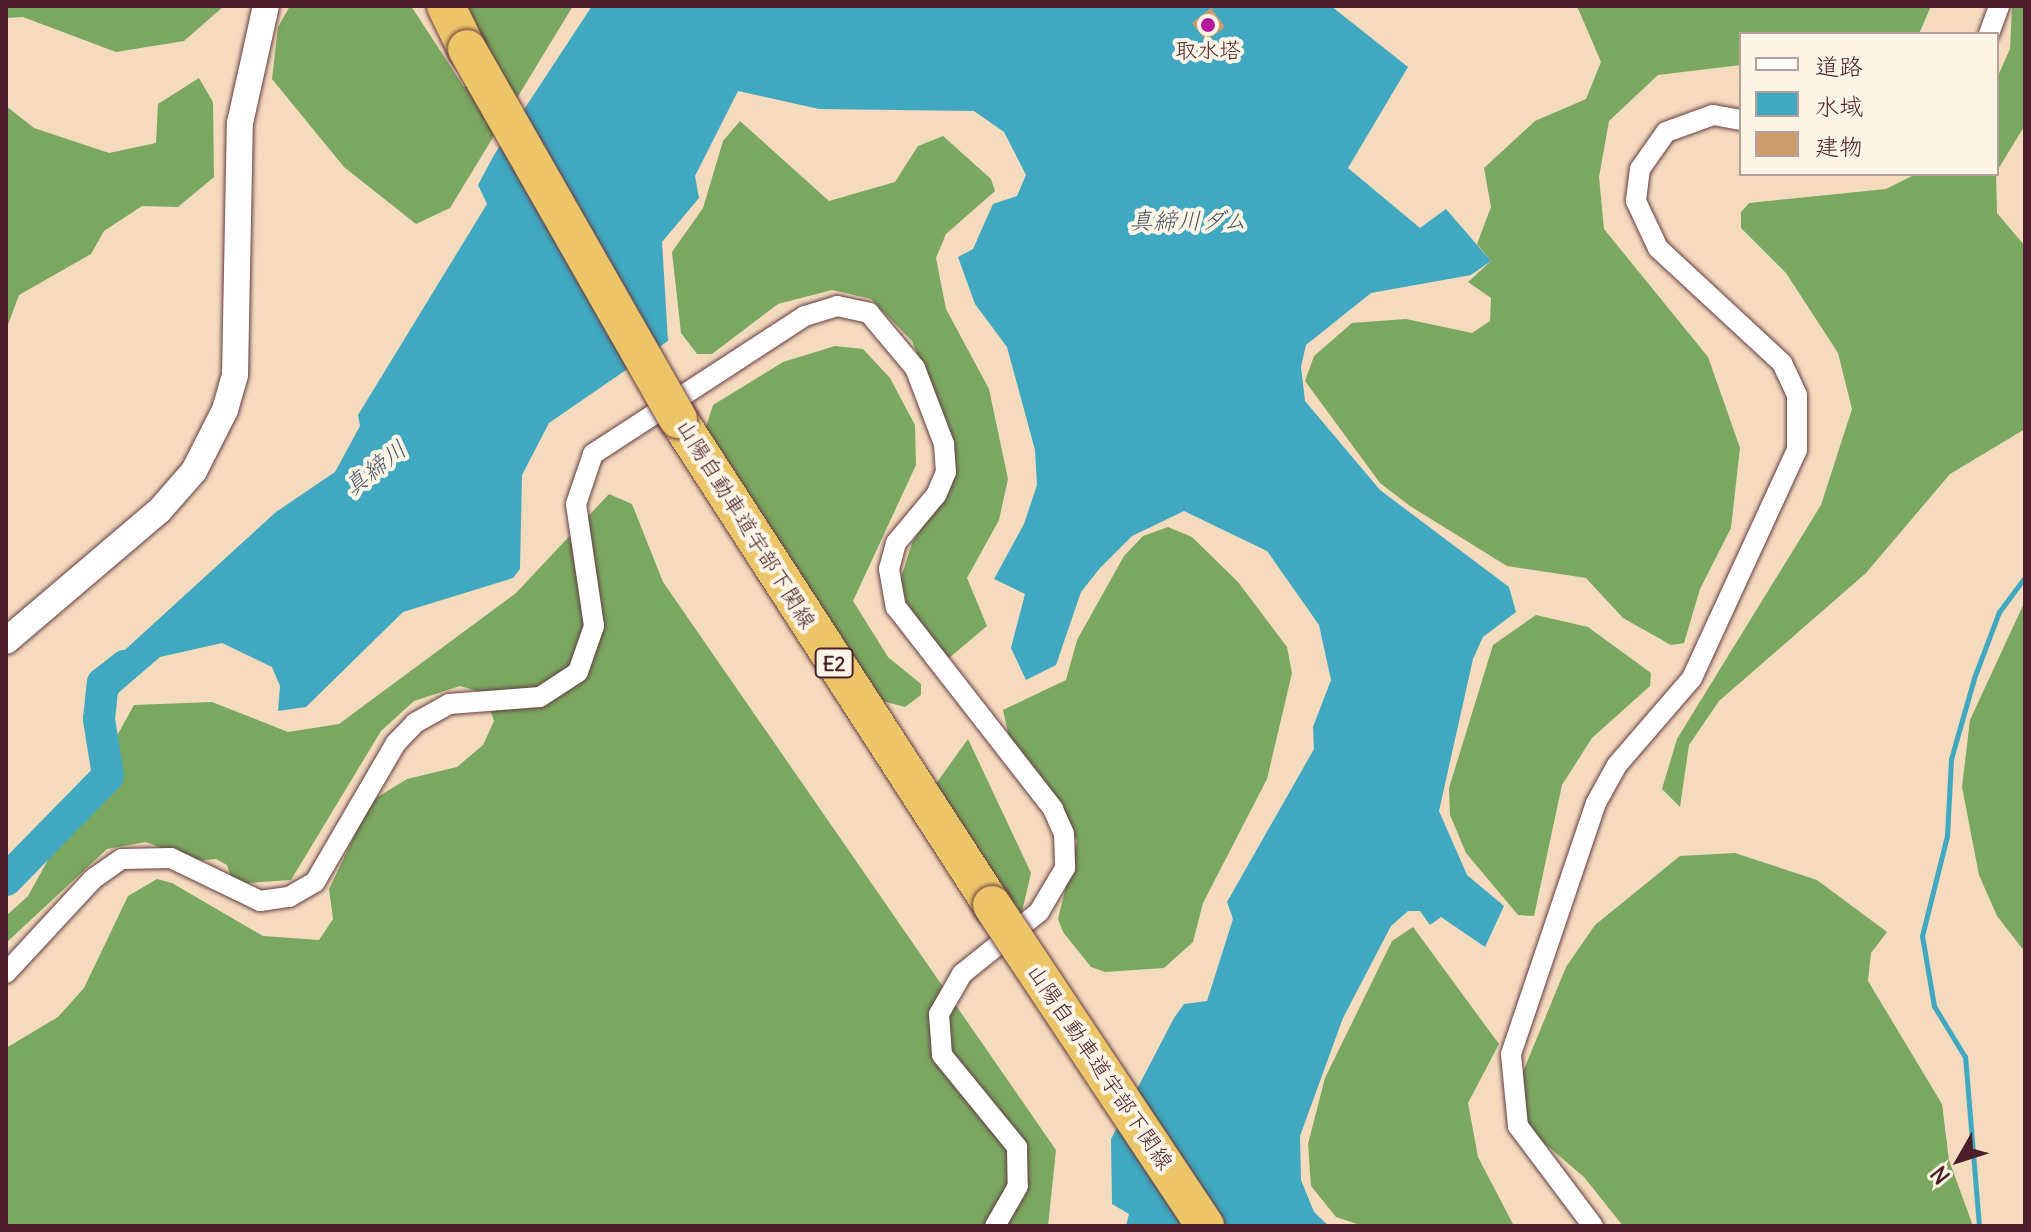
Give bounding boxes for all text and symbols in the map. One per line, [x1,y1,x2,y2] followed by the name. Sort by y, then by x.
[1199,16,1217,34] marker: 取水塔
[1739,32,1999,176] legend
[1175,38,1241,64] place label: 取水塔
[1815,51,1863,81] text: 道路
[1815,91,1863,121] text: 水域
[1815,131,1863,161] text: 建物
[1128,207,1248,235] water label: 真締川ダム
[671,414,821,634] street label: 山陽自動車道宇部下関線
[338,434,412,502] water label: 真締川
[814,647,854,679] road number: E2
[1021,959,1179,1175] street label: 山陽自動車道宇部下関線
[1919,1120,1999,1200] north arrow
[1925,1160,1956,1190] text: N

